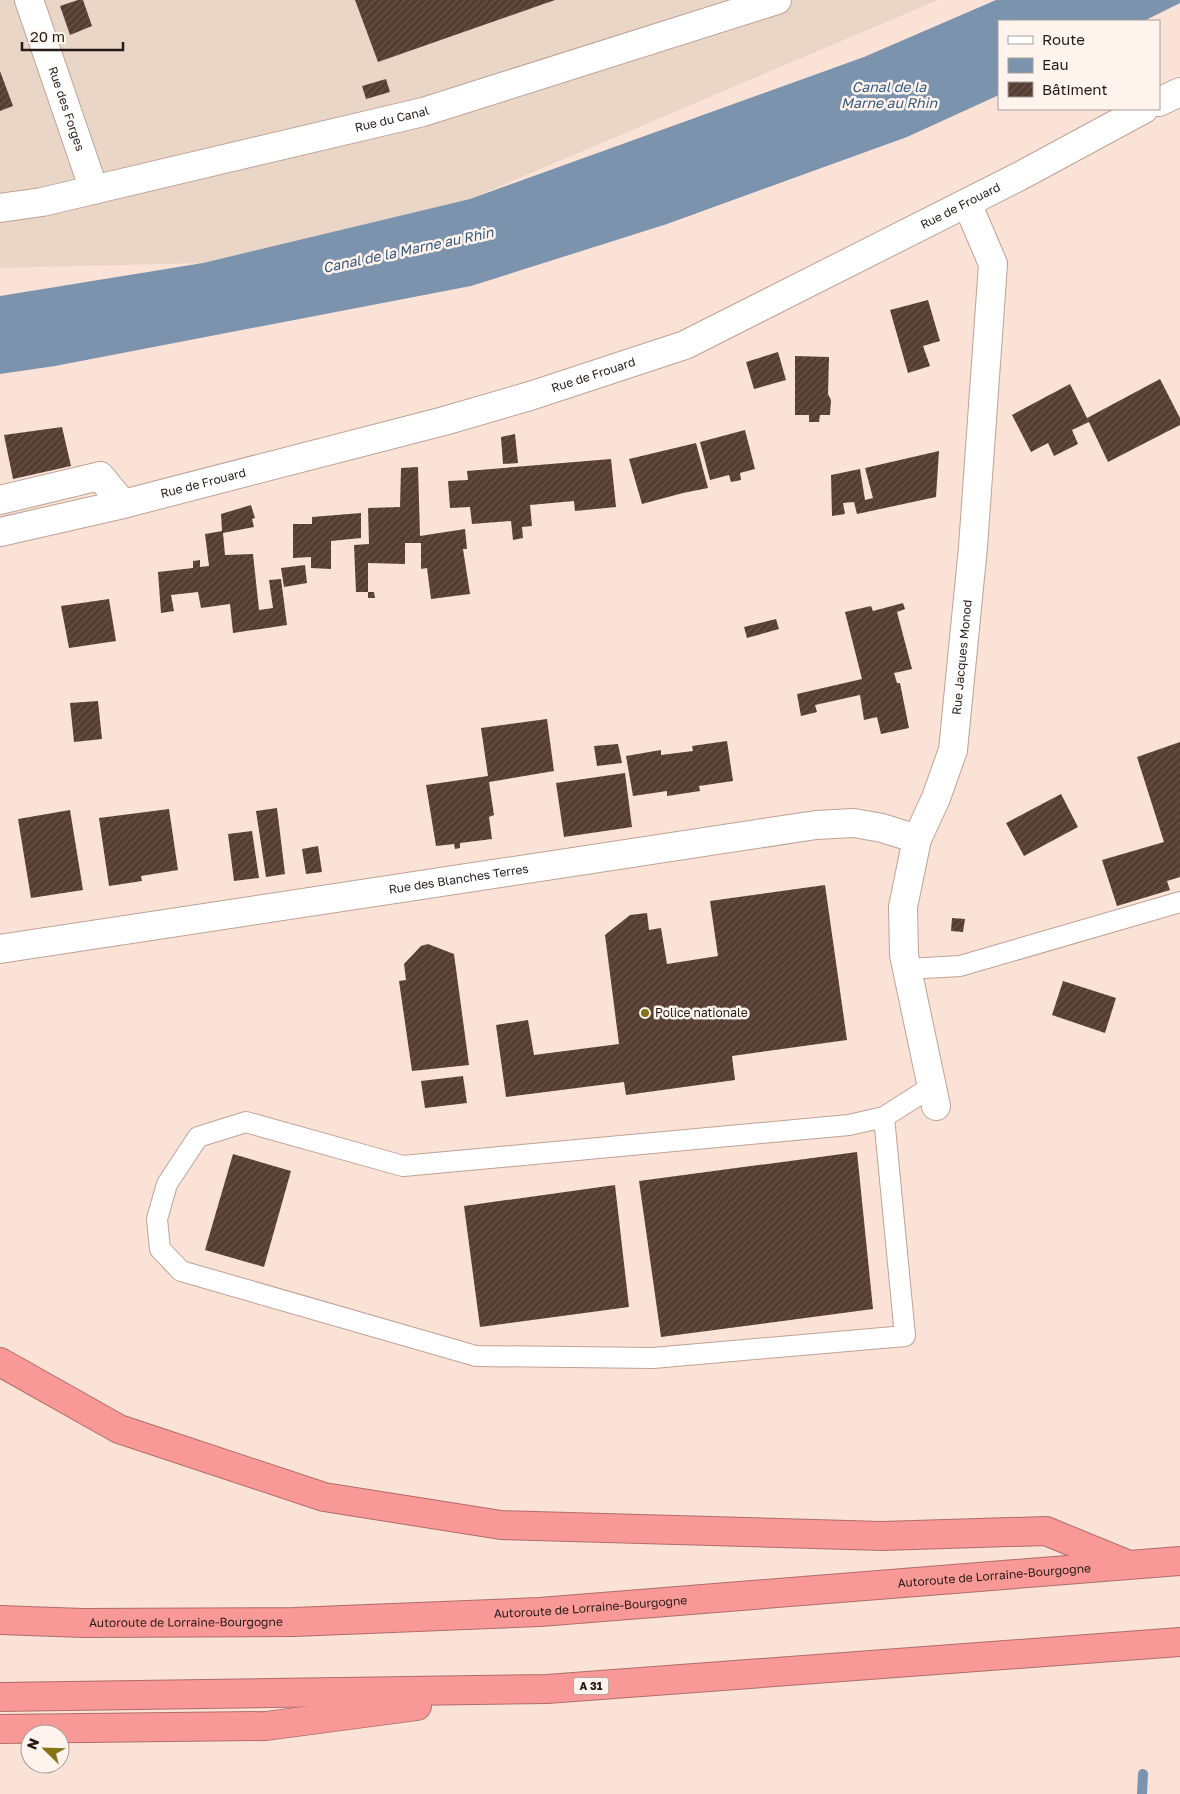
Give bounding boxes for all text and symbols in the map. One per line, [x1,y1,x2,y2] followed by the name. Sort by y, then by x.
[22,20,124,52] scale bar
[998,20,1160,110] legend
[30,27,65,45] text: 20 m
[1042,30,1085,48] text: Route
[1042,55,1069,73] text: Eau
[45,64,88,153] street label: Rue des Forges
[841,78,938,111] water label: Canal de la Marne au Rhin
[1042,80,1107,98] text: Bâtiment
[353,103,431,135] street label: Rue du Canal
[918,179,1003,232] street label: Rue de Frouard
[321,223,496,276] water label: Canal de la Marne au Rhin
[549,354,637,395] street label: Rue de Frouard
[159,465,247,501] street label: Rue de Frouard
[948,599,975,716] street label: Rue Jacques Monod
[388,861,530,897] street label: Rue des Blanches Terres
[655,1005,748,1020] place label: Police nationale
[639,1007,651,1019] marker: Police nationale
[897,1560,1091,1590] street label: Autoroute de Lorraine-Bourgogne
[494,1592,688,1621] street label: Autoroute de Lorraine-Bourgogne
[89,1614,283,1630] street label: Autoroute de Lorraine-Bourgogne
[574,1678,608,1694] road number: A 31
[20,1724,70,1774] north arrow
[23,1736,42,1752] text: N

